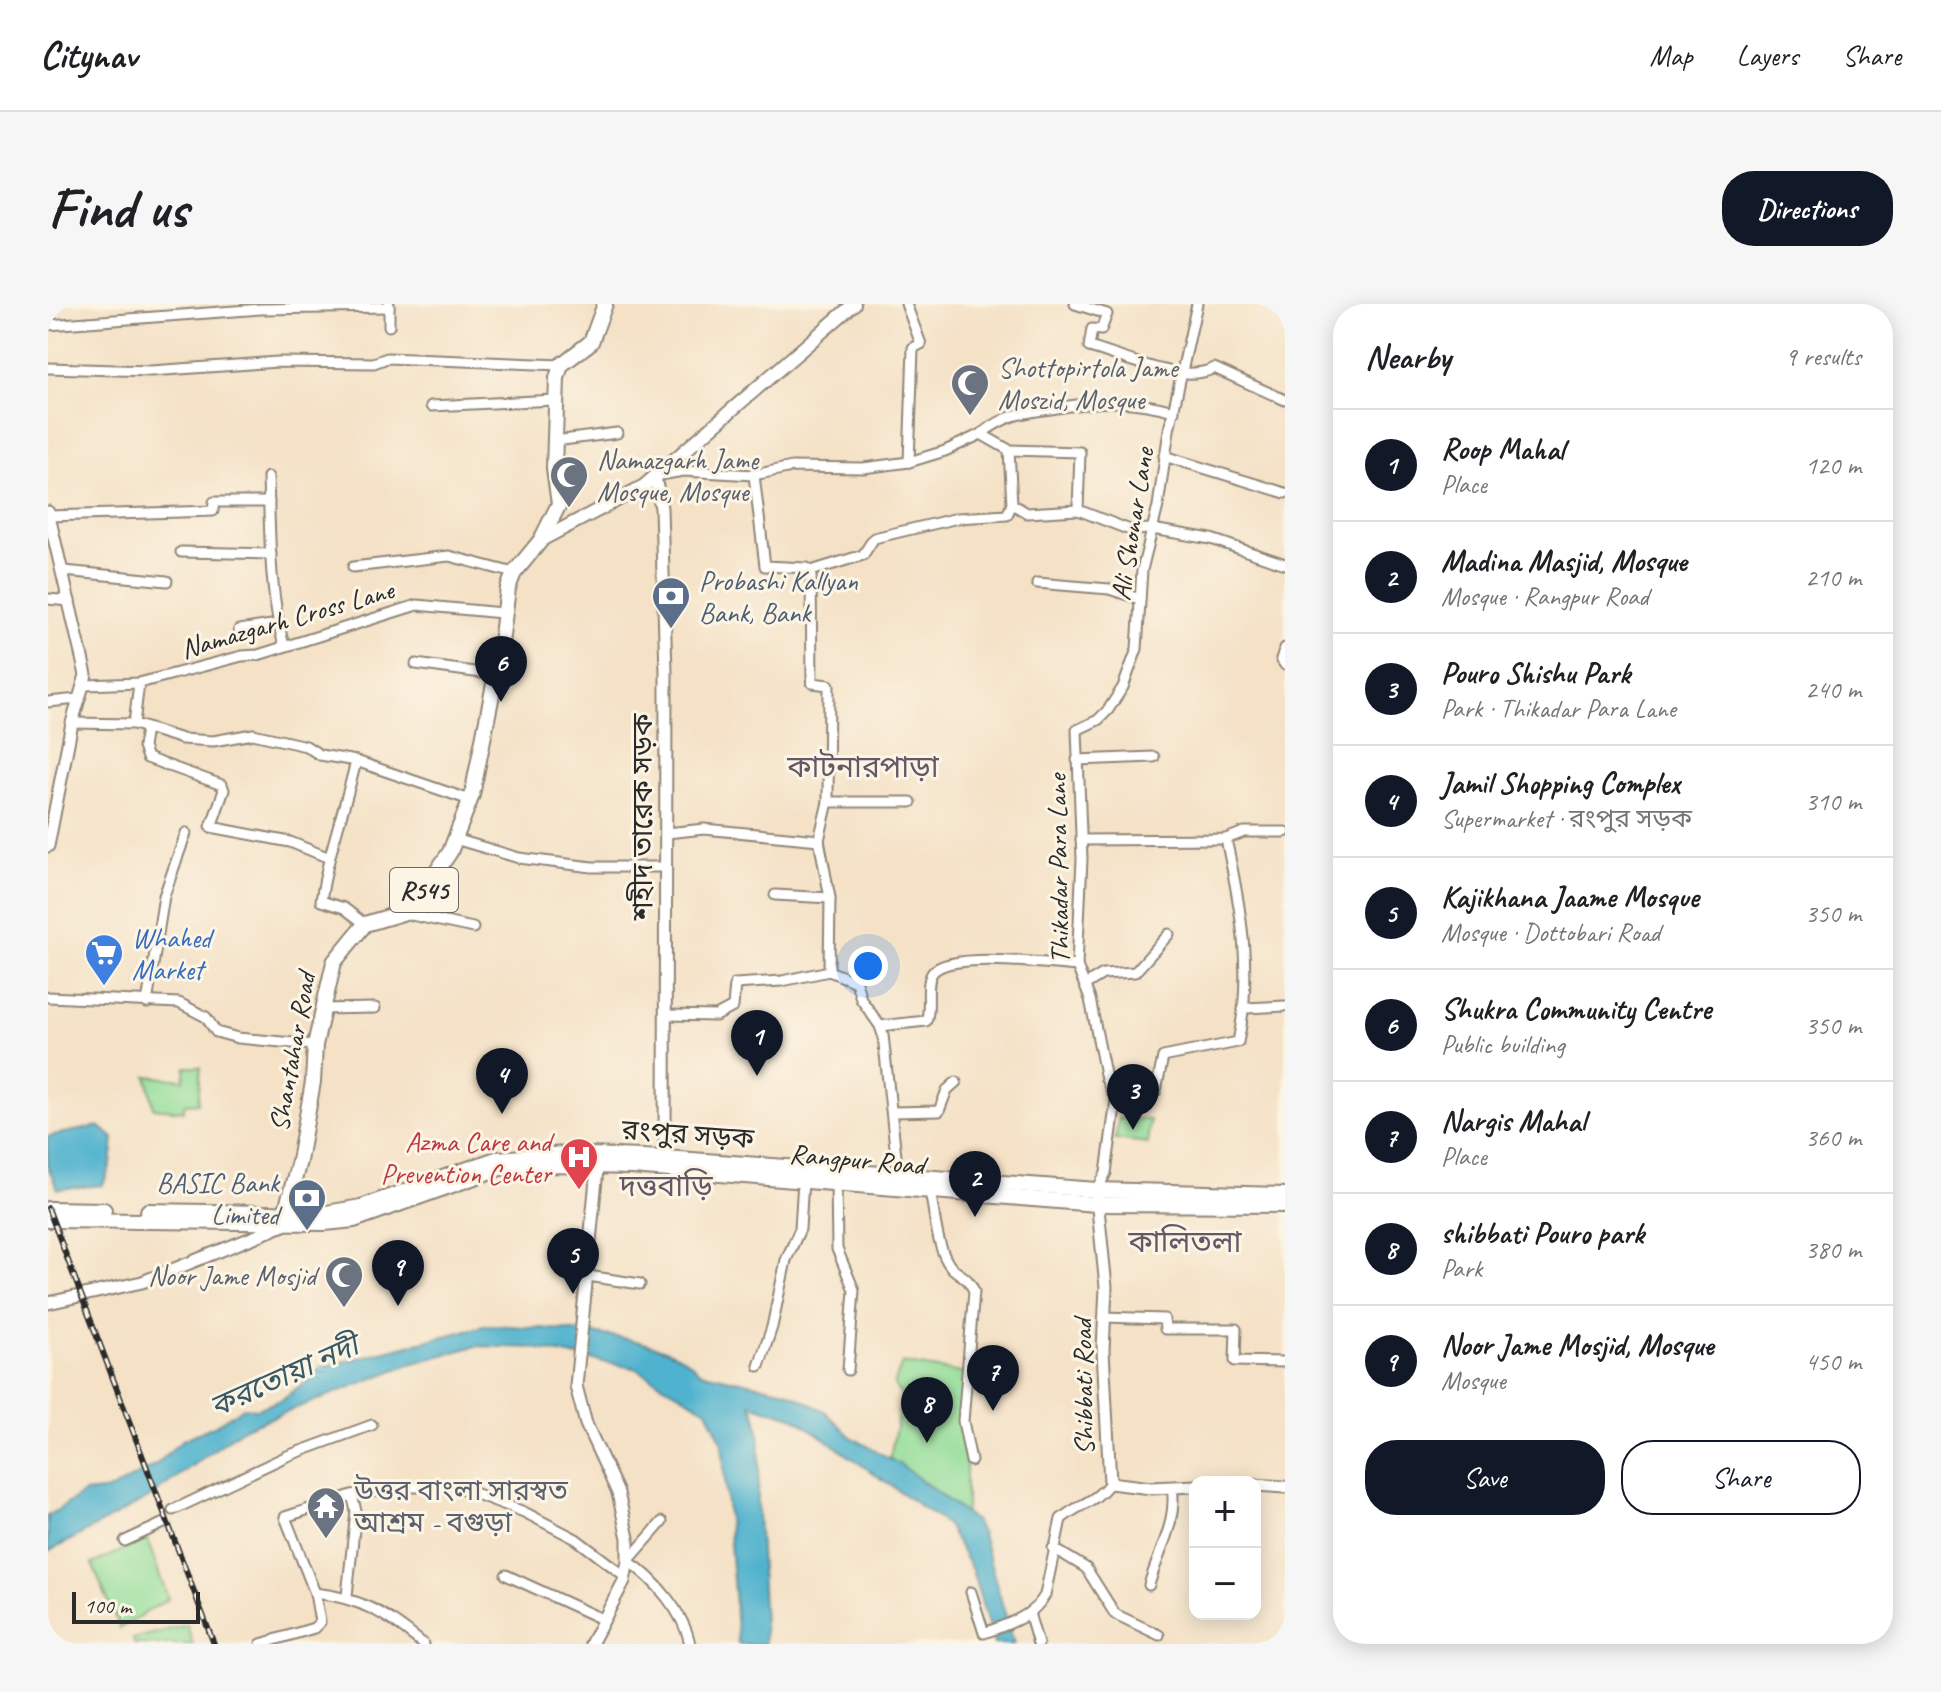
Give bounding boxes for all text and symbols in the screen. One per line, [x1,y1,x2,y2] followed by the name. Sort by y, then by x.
[40,32,137,79] text: Citynav
[1650,38,1693,73] text: Map
[1737,38,1798,73] text: Layers
[1842,38,1901,73] text: Share
[1722,171,1893,246] button: Directions
[48,173,188,244] text: Find us
[1365,335,1451,378] text: Nearby
[1785,340,1861,373] text: 9 results
[998,350,1179,417] place label: Shottopirtola Jame Moszid, Mosque
[949,362,991,417] mosque icon: Shottopirtola Jame Moszid, Mosque
[1441,430,1564,468] text: Roop Mahal
[597,442,760,509] place label: Namazgarh Jame Mosque, Mosque
[1103,443,1162,603] street label: Ali Shonar Lane
[1385,449,1397,482] text: 1
[1805,449,1861,482] text: 120 m
[548,454,590,509] mosque icon: Namazgarh Jame Mosque, Mosque
[1441,468,1487,501] text: Place
[1441,542,1687,580] text: Madina Masjid, Mosque
[1385,561,1397,594] text: 2
[1805,561,1861,594] text: 210 m
[699,563,858,630] place label: Probashi Kallyan Bank, Bank
[177,571,399,666] street label: Namazgarh Cross Lane
[650,575,692,630] bank icon: Probashi Kallyan Bank, Bank
[1441,580,1649,613] text: Mosque · Rangpur Road
[475,636,527,702] pin: 6
[1441,654,1630,692] text: Pouro Shishu Park
[1385,673,1397,706] text: 3
[1805,673,1861,706] text: 240 m
[1441,692,1676,725] text: Park · Thikadar Para Lane
[625,713,660,922] street label: শহীদ তারেক সড়ক
[786,748,940,786] district label: কাটনারপাড়া
[1441,764,1680,802] text: Jamil Shopping Complex
[1039,772,1077,964] street label: Thikadar Para Lane
[1385,785,1397,818] text: 4
[1805,785,1861,818] text: 310 m
[1441,802,1692,835] text: Supermarket · রংপুর সড়ক
[390,868,458,912] road number: R545
[1441,878,1698,916] text: Kajikhana Jaame Mosque
[1385,897,1397,930] text: 5
[1805,897,1861,930] text: 350 m
[1441,916,1660,949] text: Mosque · Dottobari Road
[132,920,215,987] place label: Whahed Market
[83,932,125,987] supermarket icon: Whahed Market
[848,946,888,986] your location
[261,966,324,1134] street label: Shantahar Road
[1441,990,1711,1028] text: Shukra Community Centre
[1385,1009,1397,1042] text: 6
[1805,1009,1861,1042] text: 350 m
[731,1010,783,1076] pin: 1
[1441,1028,1564,1061] text: Public building
[476,1048,528,1114] pin: 4
[1107,1064,1159,1130] pin: 3
[1441,1102,1586,1140] text: Nargis Mahal
[620,1112,756,1156] street label: রংপুর সড়ক
[1385,1121,1397,1154] text: 7
[1805,1121,1861,1154] text: 360 m
[381,1124,555,1191] place label: Azma Care and Prevention Center
[558,1136,600,1191] hospital icon: Azma Care and Prevention Center
[788,1136,930,1183] street label: Rangpur Road
[1441,1140,1487,1173] text: Place
[949,1151,1001,1217] pin: 2
[157,1165,283,1232] place label: BASIC Bank Limited
[618,1167,713,1205] district label: দত্তবাড়ি
[286,1177,328,1232] bank icon: BASIC Bank Limited
[1441,1214,1644,1252] text: shibbati Pouro park
[1127,1223,1243,1261] district label: কালিতলা
[547,1228,599,1294] pin: 5
[1385,1233,1397,1266] text: 8
[1805,1233,1861,1266] text: 380 m
[372,1240,424,1306] pin: 9
[1441,1252,1482,1285] text: Park
[323,1254,365,1309] mosque icon: Noor Jame Mosjid
[148,1258,320,1293] place label: Noor Jame Mosjid
[1064,1315,1102,1455] street label: Shibbati Road
[204,1324,369,1426] water label: করতোয়া নদী
[1441,1326,1713,1364] text: Noor Jame Mosjid, Mosque
[967,1345,1019,1411] pin: 7
[1385,1345,1397,1378] text: 9
[1805,1345,1861,1378] text: 450 m
[1441,1364,1506,1397] text: Mosque
[901,1377,953,1443] pin: 8
[1365,1440,1605,1515] button: Save
[1621,1440,1861,1515] button: Share
[353,1473,569,1540] place label: উত্তর বাংলা সারস্বত আশ্রম - বগুড়া
[1189,1476,1261,1620] map controls
[1189,1476,1261,1548] button: +
[305,1485,347,1540] temple icon: উত্তর বাংলা সারস্বত আশ্রম - বগুড়া
[1189,1548,1261,1620] button: −
[72,1588,200,1624] scale bar
[84,1592,131,1620] text: 100 m

